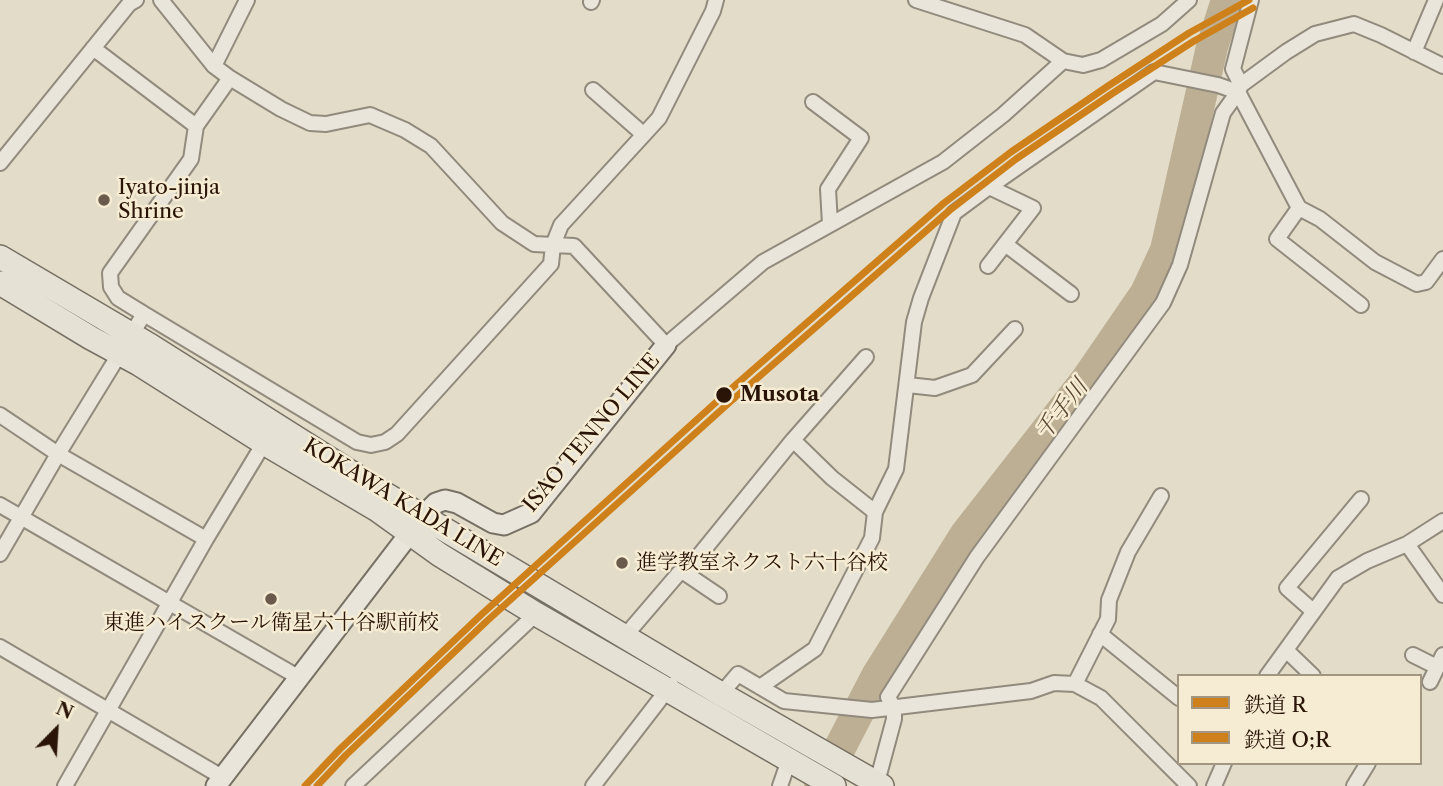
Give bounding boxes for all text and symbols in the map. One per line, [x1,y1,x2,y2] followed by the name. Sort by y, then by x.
[118,175,220,225] place label: Iyato-jinja Shrine
[96,192,112,208] marker: Iyato-jinja Shrine
[518,349,666,517] street label: ISAO TENNO LINE
[1030,374,1094,446] water label: 千手川
[740,382,819,408] place label: Musota
[714,385,734,405] marker: Musota
[299,433,507,573] street label: KOKAWA KADA LINE
[636,550,888,576] place label: 進学教室ネクスト六十谷校
[614,555,630,571] marker: 進学教室ネクスト六十谷校
[263,591,279,607] marker: 東進ハイスクール衛星六十谷駅前校
[103,610,439,636] place label: 東進ハイスクール衛星六十谷駅前校
[1177,674,1422,765] legend
[1244,692,1307,717] text: 鉄道 R
[21,695,91,765] north arrow
[53,696,77,724] text: N
[1244,727,1330,752] text: 鉄道 O;R

